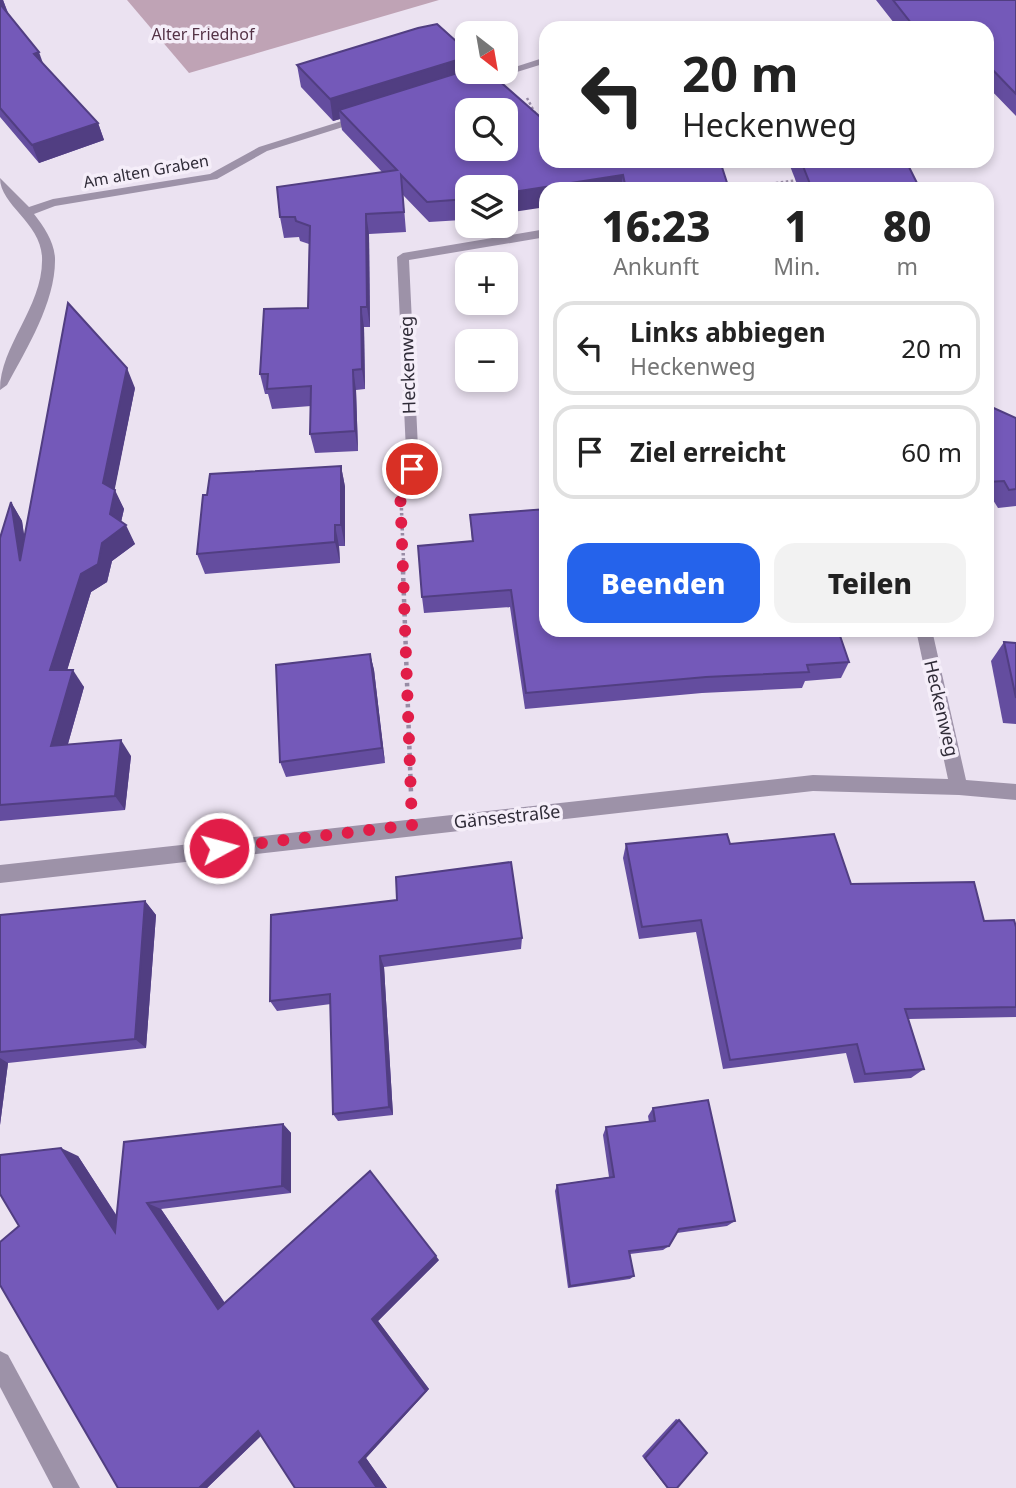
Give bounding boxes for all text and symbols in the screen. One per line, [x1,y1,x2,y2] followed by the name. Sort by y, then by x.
[455,21,518,84] north arrow
[455,21,518,392] map controls
[152,23,256,45] park label: Alter Friedhof
[682,40,799,106] text: 20 m
[567,49,658,140] icon: left
[455,98,518,161] button: search
[682,103,857,146] text: Heckenweg
[82,149,210,193] street label: Am alten Graben
[455,175,518,238] button: layers
[602,197,711,254] text: 16:23
[785,197,809,254] text: 1
[883,197,931,254] text: 80
[613,250,699,282] text: Ankunft
[773,250,820,282] text: Min.
[896,250,918,282] text: m
[455,252,518,315] button: +
[630,314,826,350] text: Links abbiegen
[393,315,421,415] street label: Heckenweg
[455,329,518,392] button: −
[571,329,609,367] icon: left
[901,330,962,366] text: 20 m
[630,350,756,382] text: Heckenweg
[571,433,609,471] icon: arrive
[630,434,786,470] text: Ziel erreicht
[901,434,962,470] text: 60 m
[382,439,442,499] pin
[393,450,431,488] icon: arrive
[567,543,760,623] button: Beenden
[774,543,966,623] button: Teilen
[919,657,965,759] street label: Heckenweg
[453,798,561,834] street label: Gänsestraße
[182,811,256,885] position arrow

